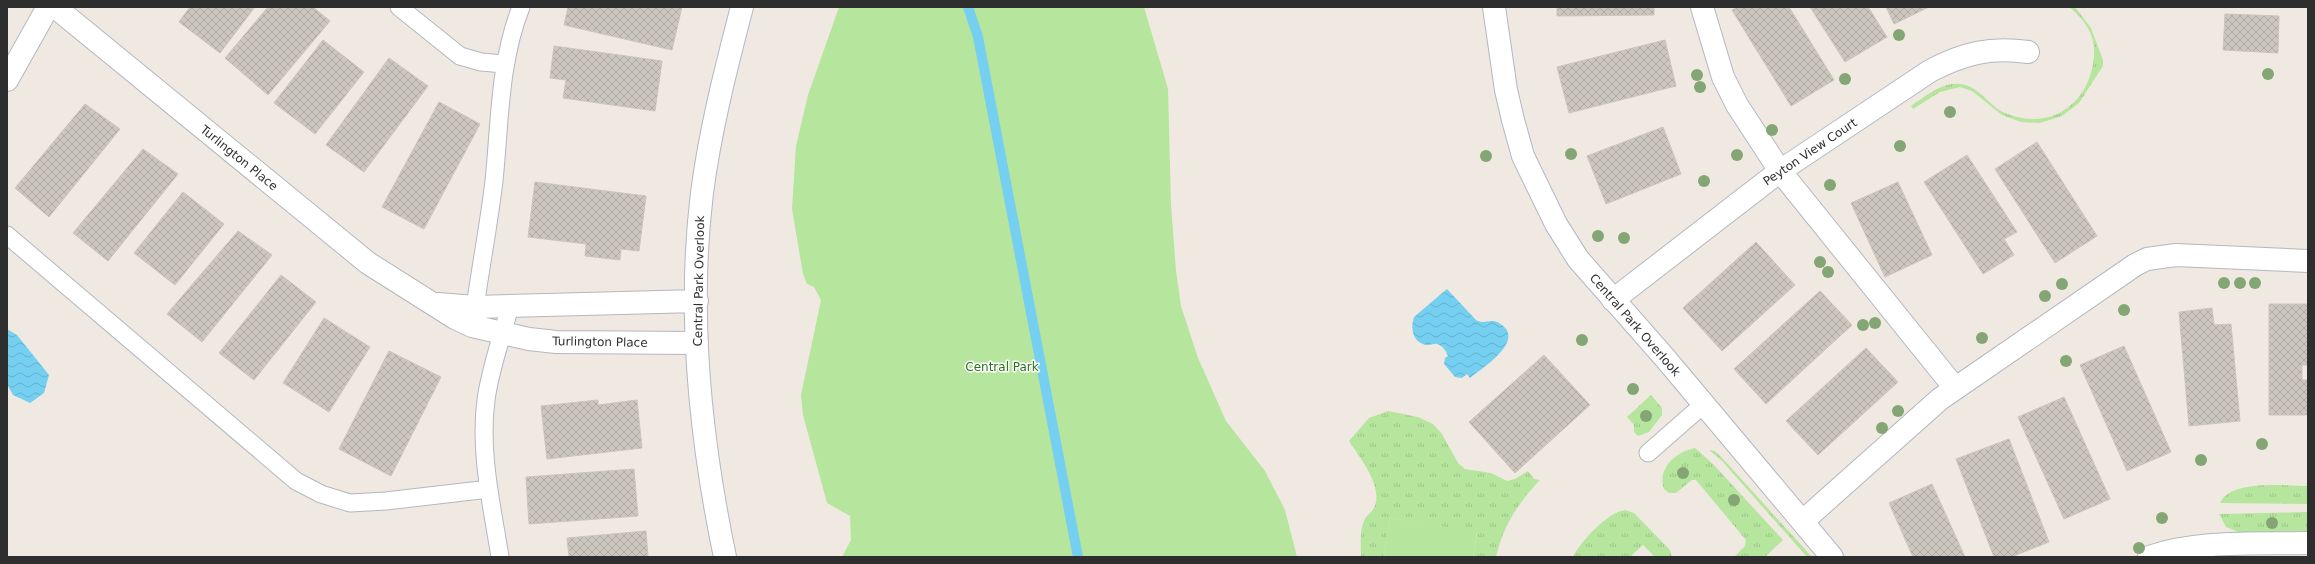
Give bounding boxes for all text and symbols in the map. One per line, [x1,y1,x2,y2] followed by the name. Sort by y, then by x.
[1760,115,1860,189] street label: Peyton View Court
[197,122,280,193] street label: Turlington Place
[691,215,707,347] street label: Central Park Overlook
[1587,271,1683,379] street label: Central Park Overlook
[551,334,648,350] street label: Turlington Place
[965,360,1039,374] park label: Central Park

